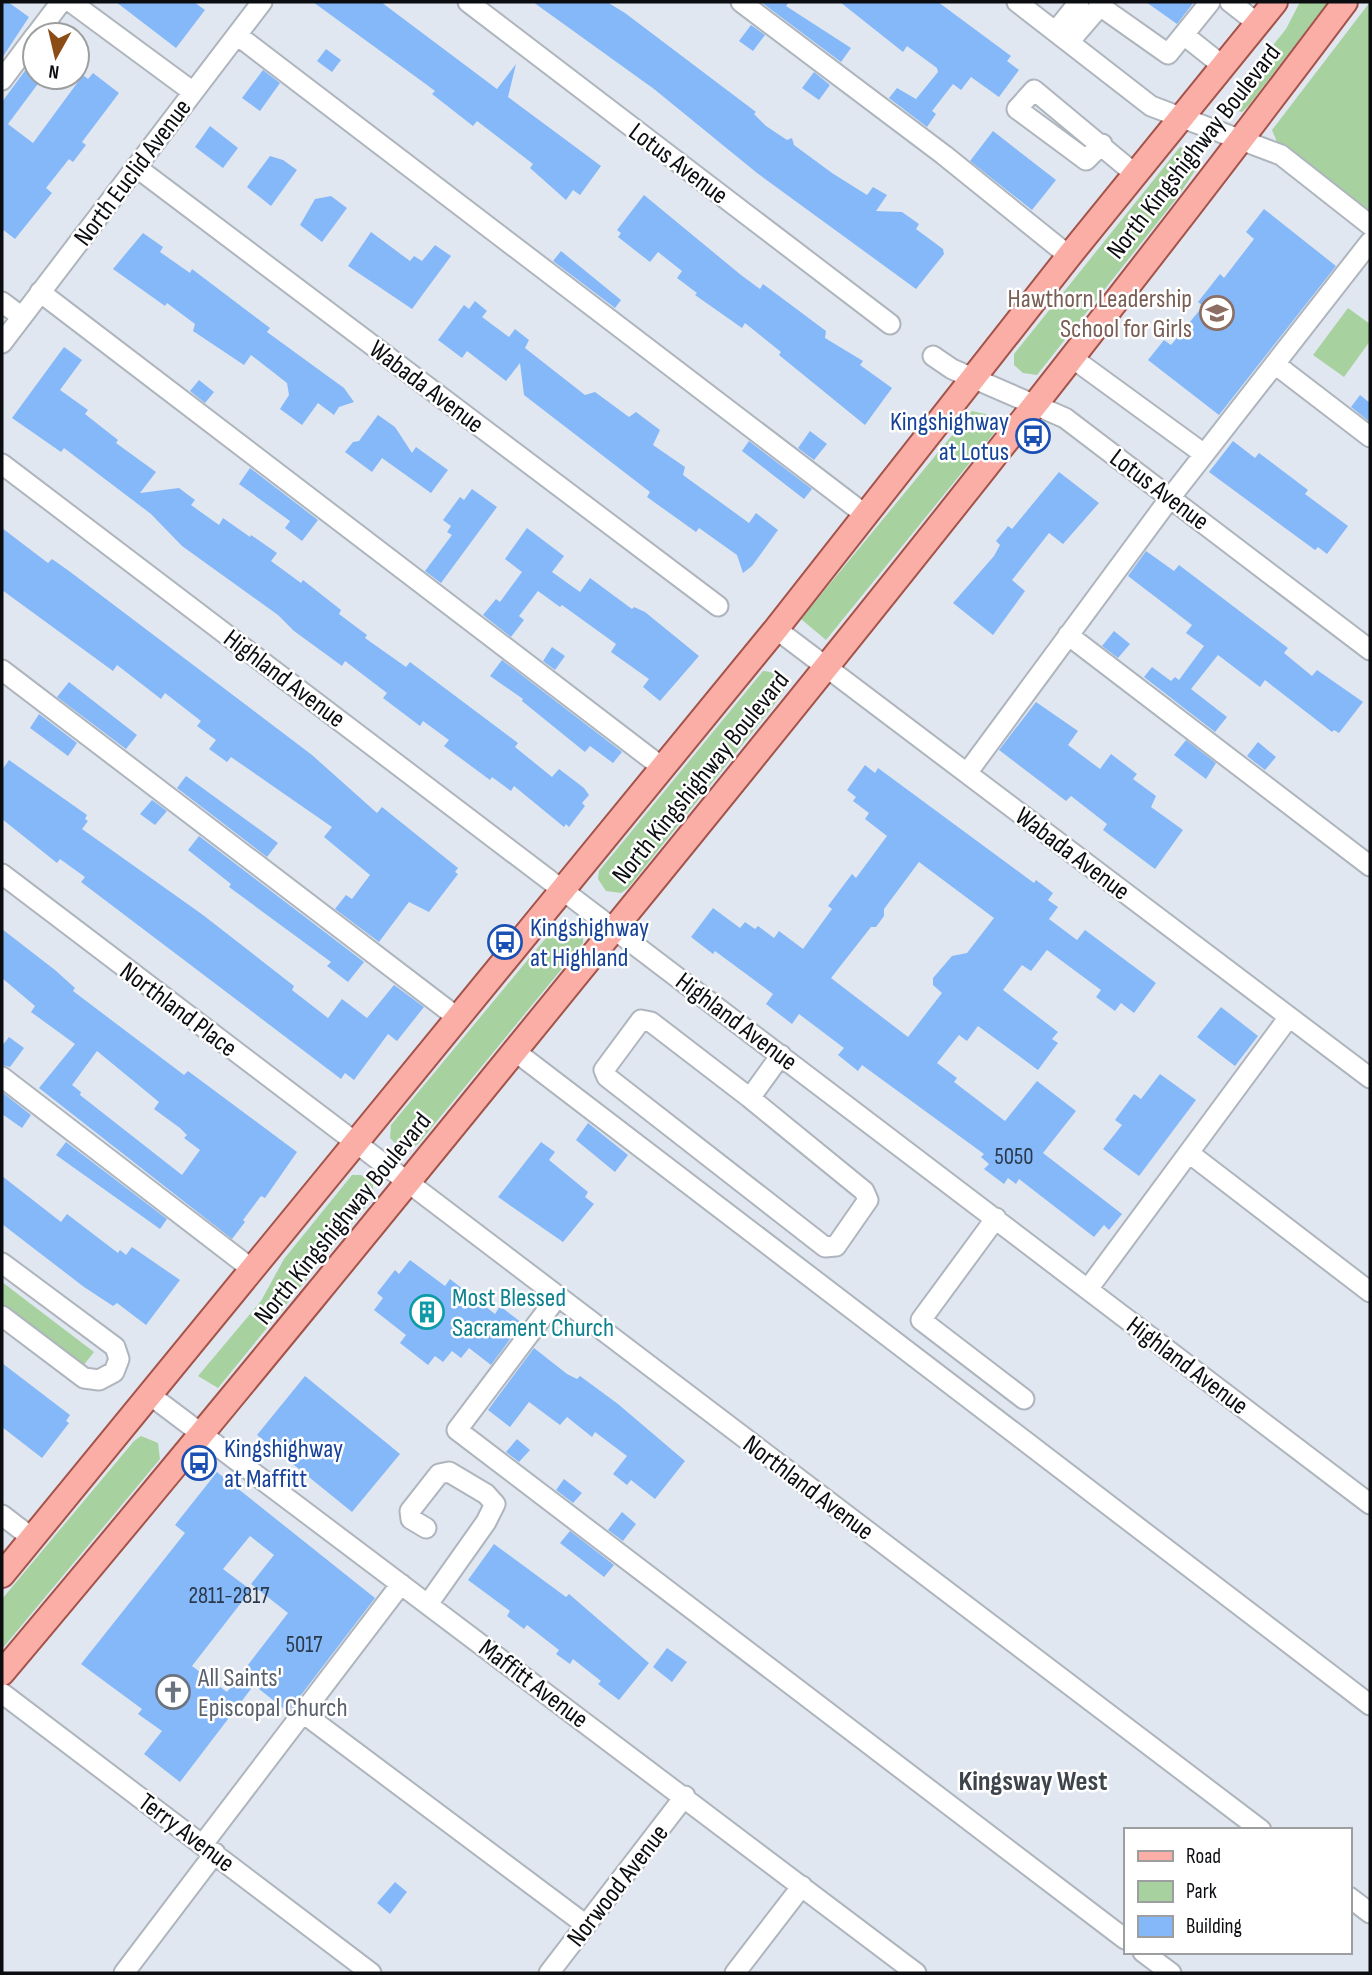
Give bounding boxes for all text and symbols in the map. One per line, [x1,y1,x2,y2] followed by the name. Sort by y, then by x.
[21,21,91,91] north arrow
[1101,38,1288,266] street label: North Kingshighway Boulevard
[47,59,60,83] text: N
[68,93,198,252] street label: North Euclid Avenue
[622,117,734,211] street label: Lotus Avenue
[1008,284,1192,345] place label: Hawthorn Leadership School for Girls
[1198,294,1236,332] school or university icon: Hawthorn Leadership School for Girls
[363,334,490,440] street label: Wabada Avenue
[890,407,1009,468] place label: Kingshighway at Lotus
[1014,417,1052,455] bus stop icon: Kingshighway at Lotus
[1103,443,1215,537] street label: Lotus Avenue
[217,623,351,735] street label: Highland Avenue
[606,666,796,890] street label: North Kingshighway Boulevard
[1009,801,1136,907] street label: Wabada Avenue
[530,913,649,974] place label: Kingshighway at Highland
[486,923,524,961] bus stop icon: Kingshighway at Highland
[114,956,243,1064] street label: Northland Place
[669,966,803,1078] street label: Highland Avenue
[248,1107,438,1331] street label: North Kingshighway Boulevard
[995,1143,1033,1171] house number: 5050
[452,1283,614,1344] place label: Most Blessed Sacrament Church
[408,1293,446,1331] building icon: Most Blessed Sacrament Church
[1120,1310,1254,1422] street label: Highland Avenue
[737,1429,879,1547] street label: Northland Avenue
[224,1434,343,1495] place label: Kingshighway at Maffitt
[180,1444,218,1482] bus stop icon: Kingshighway at Maffitt
[189,1582,269,1610] house number: 2811-2817
[286,1631,322,1659] house number: 5017
[472,1633,594,1735] street label: Maffitt Avenue
[197,1663,348,1724] place label: All Saints' Episcopal Church
[154,1673,192,1711] church icon: All Saints' Episcopal Church
[958,1765,1108,1798] district label: Kingsway West
[132,1787,240,1879] street label: Terry Avenue
[561,1819,675,1953] street label: Norwood Avenue
[1124,1828,1351,1954] legend
[1186,1844,1221,1869] text: Road
[1186,1879,1217,1904] text: Park
[1186,1914,1242,1939] text: Building

